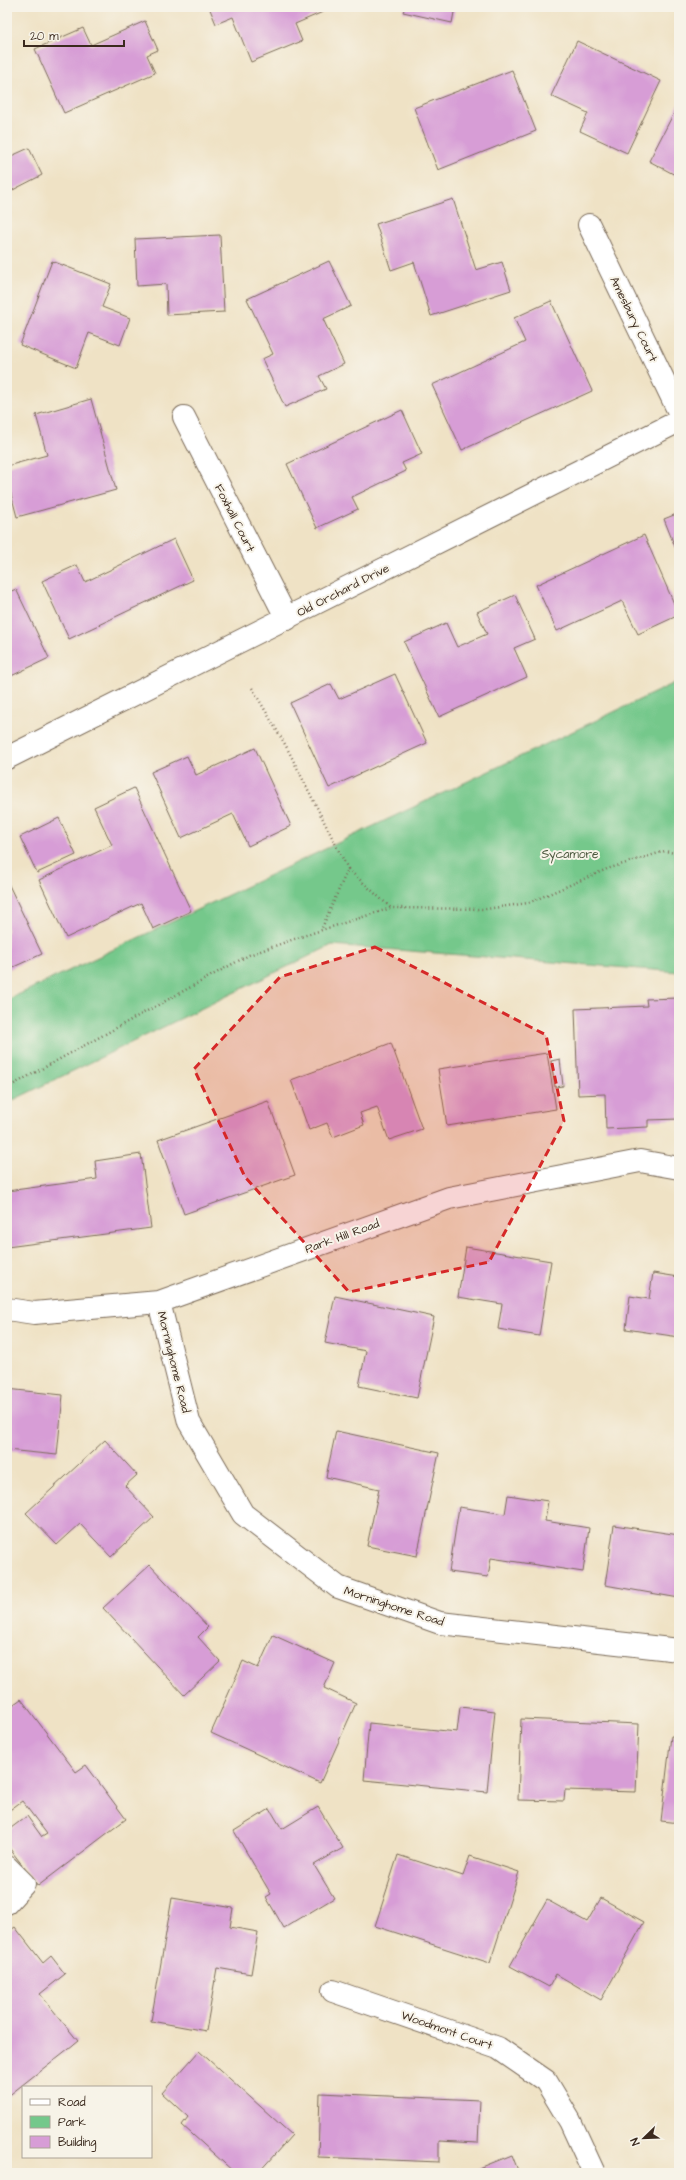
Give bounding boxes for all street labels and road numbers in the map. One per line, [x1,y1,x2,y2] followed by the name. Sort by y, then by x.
[605,274,662,365] street label: Amesbury Court
[210,481,259,555] street label: Foxhall Court
[294,560,393,621] street label: Old Orchard Drive
[303,1215,382,1258] street label: Park Hill Road
[152,1310,194,1415] street label: Morninghome Road
[341,1582,446,1632] street label: Morninghome Road
[399,2007,495,2054] street label: Woodmont Court

